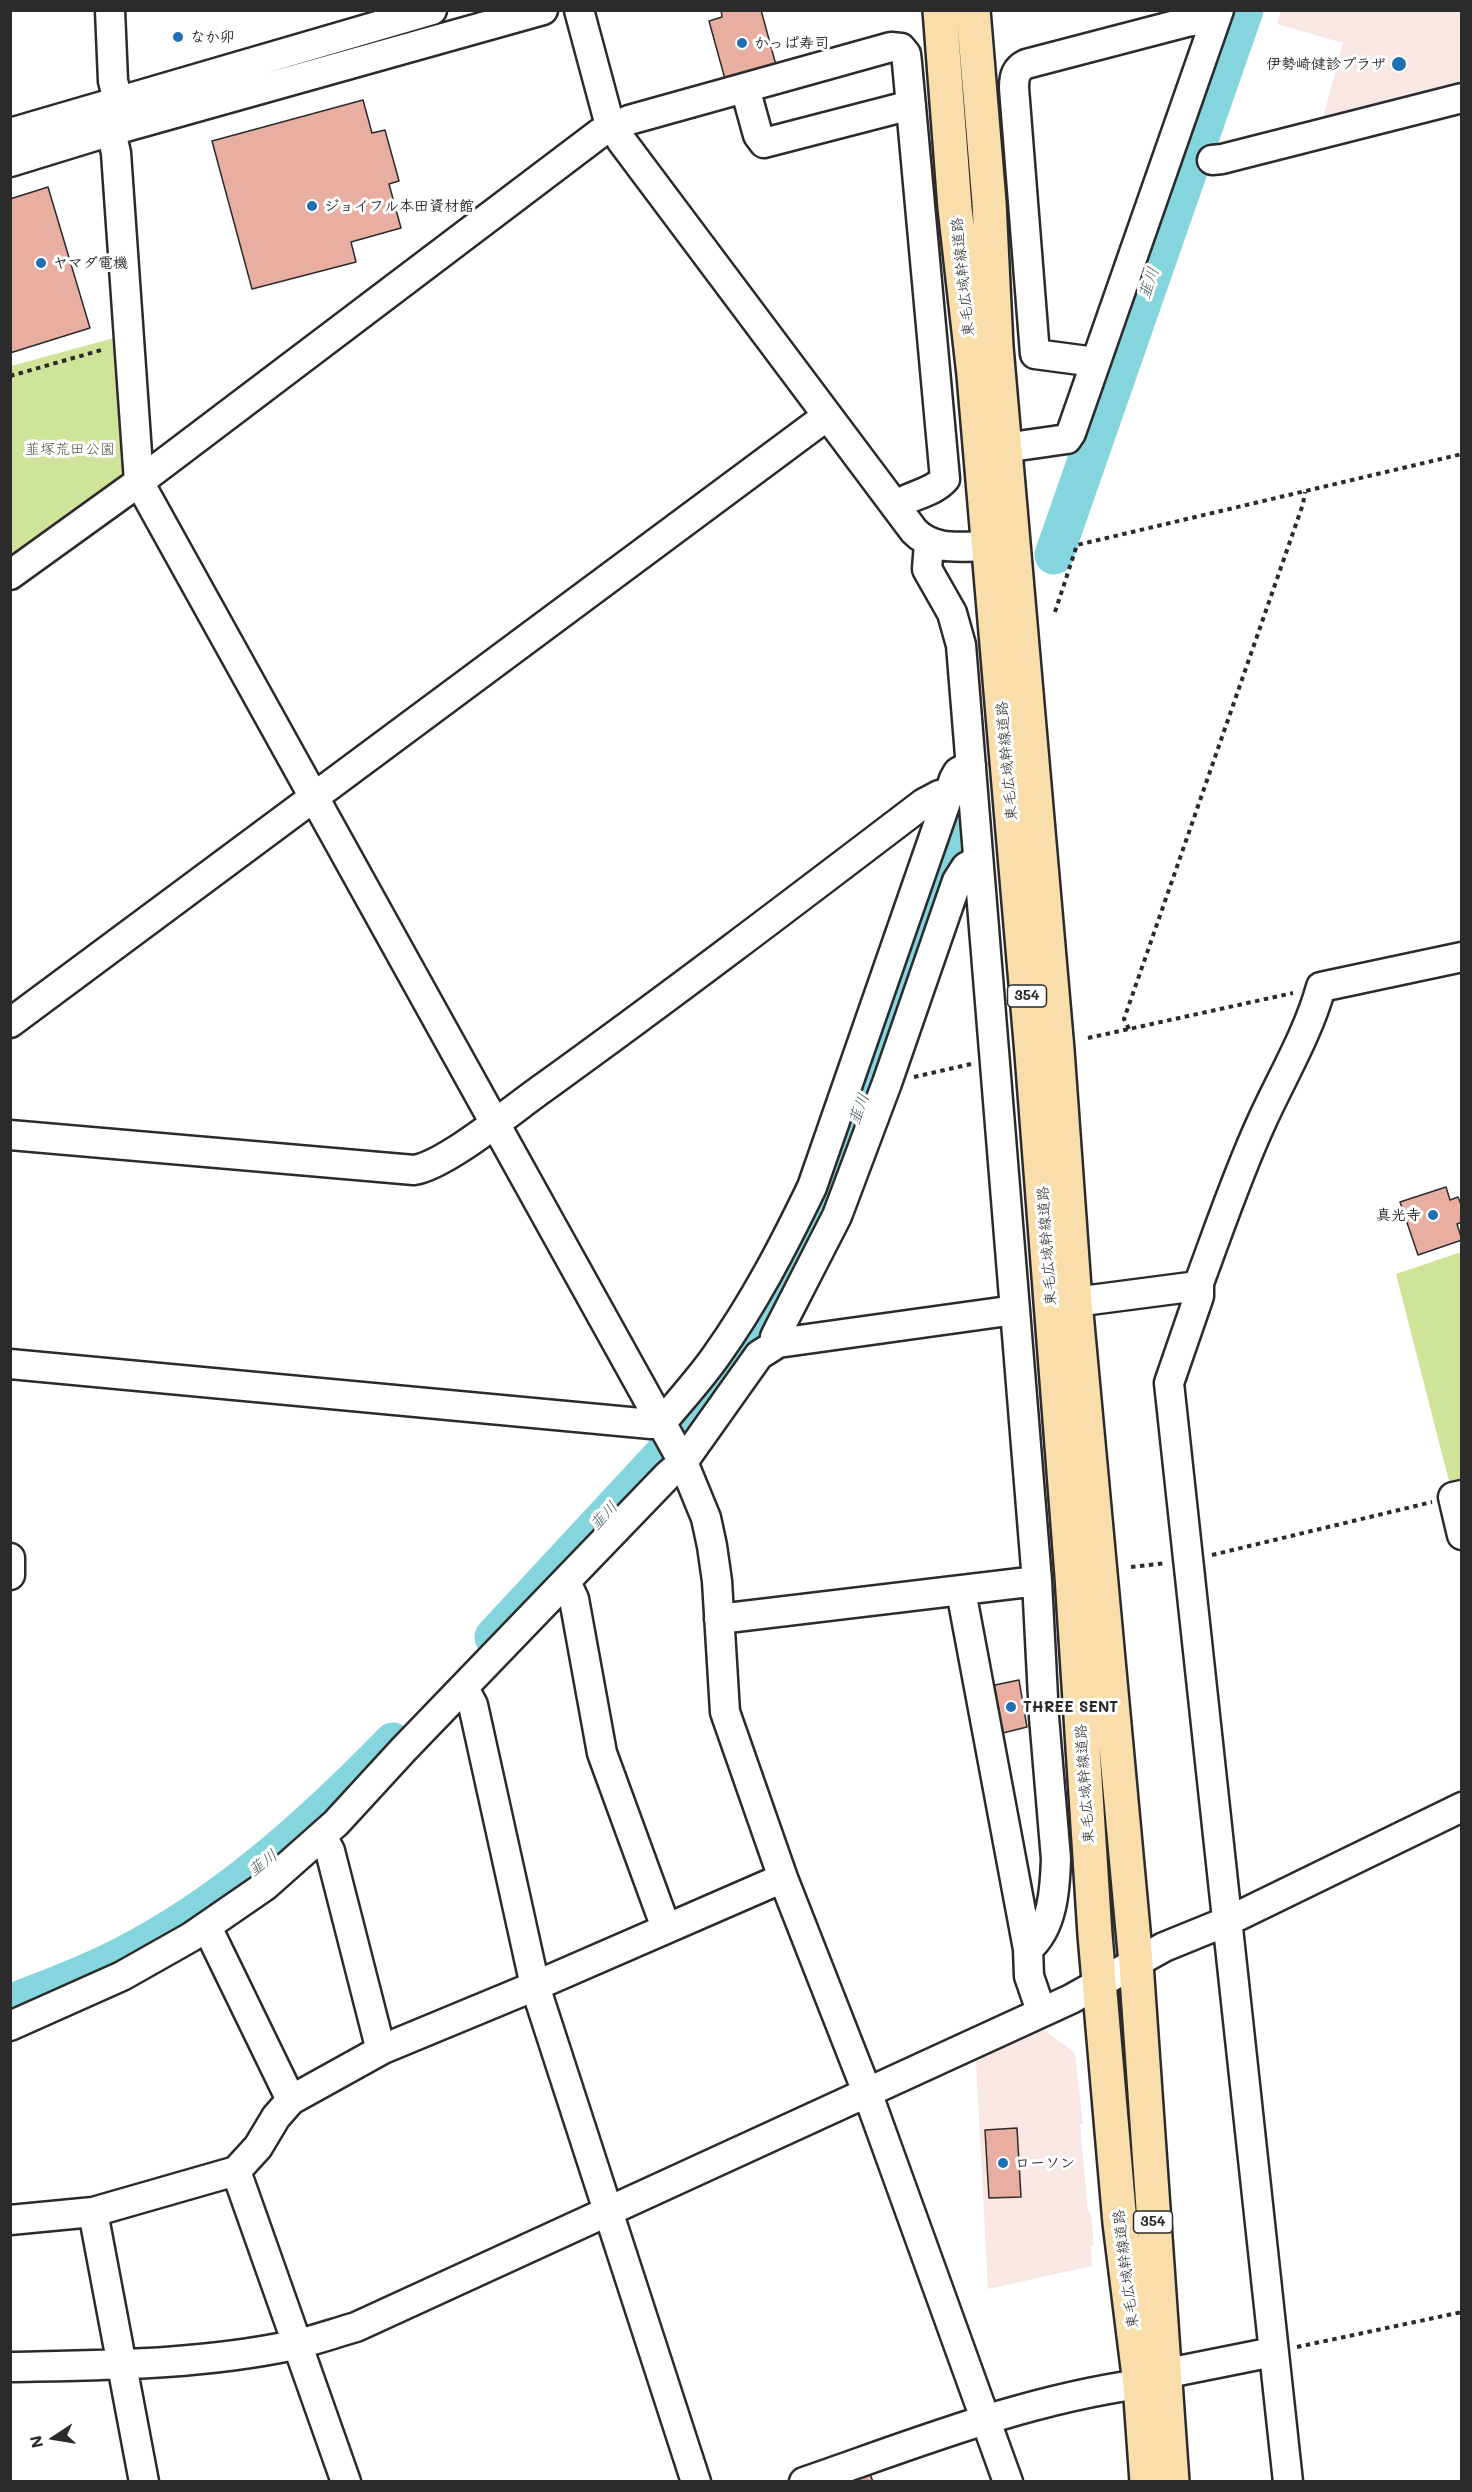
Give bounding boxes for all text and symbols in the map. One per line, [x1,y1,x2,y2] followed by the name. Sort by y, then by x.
[190,28,235,46] place label: なか卯
[171,30,185,44] marker: なか卯
[754,34,829,52] place label: かっぱ寿司
[735,36,749,50] marker: かっぱ寿司
[1266,55,1386,73] place label: 伊勢崎健診プラザ
[1390,55,1408,73] marker: 伊勢崎健診プラザ
[324,197,474,215] place label: ジョイフル本田資材館
[305,199,319,213] marker: ジョイフル本田資材館
[948,216,978,338] street label: 東毛広域幹線道路
[53,254,128,272] place label: ヤマダ電機
[34,256,48,270] marker: ヤマダ電機
[1135,265,1163,301] water label: 韮川
[25,440,115,458] park label: 韮塚荒田公園
[993,700,1021,822] street label: 東毛広域幹線道路
[1008,985,1046,1007] road number: 354
[845,1091,873,1127] water label: 韮川
[1034,1186,1060,1306] street label: 東毛広域幹線道路
[1376,1206,1421,1224] place label: 真光寺
[1426,1208,1440,1222] marker: 真光寺
[586,1498,622,1534] water label: 韮川
[1023,1698,1118,1716] place label: THREE SENT
[1004,1700,1018,1714] marker: THREE SENT
[1072,1724,1098,1844] street label: 東毛広域幹線道路
[244,1846,282,1880] water label: 韮川
[1015,2154,1075,2172] place label: ローソン
[996,2156,1010,2170] marker: ローソン
[1110,2208,1142,2330] street label: 東毛広域幹線道路
[1134,2211,1172,2233] road number: 354
[24,2408,84,2468] north arrow
[24,2434,47,2450] text: N

